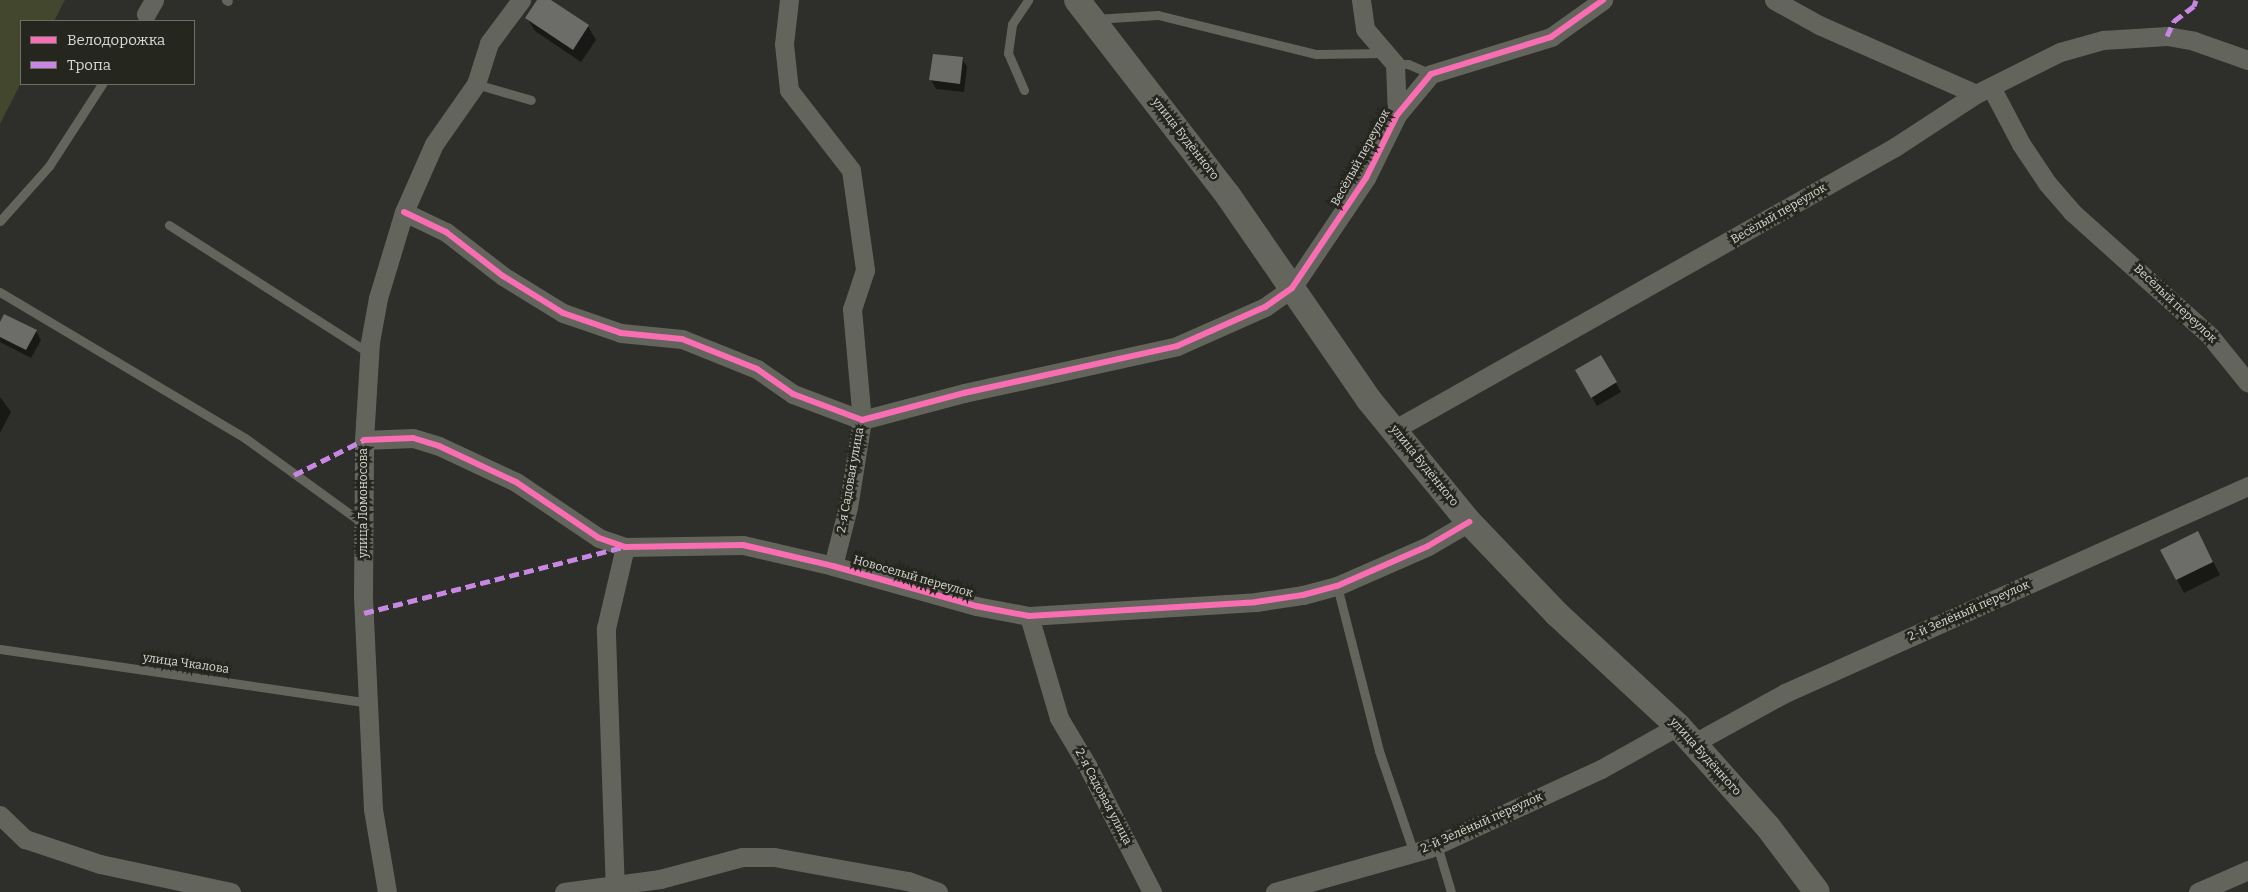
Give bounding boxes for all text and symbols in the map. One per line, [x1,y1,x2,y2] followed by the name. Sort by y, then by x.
[20,20,195,85] legend
[67,31,165,49] text: Велодорожка
[67,56,111,74] text: Тропа
[1149,95,1221,183] street label: улица Будённого
[1328,107,1394,209] street label: Весёлый переулок
[1729,181,1829,247] street label: Весёлый переулок
[2130,262,2220,346] street label: Весёлый переулок
[1387,423,1461,509] street label: улица Будённого
[835,426,867,534] street label: 2-я Садовая улица
[357,448,371,558] street label: улица Ломоносова
[851,553,975,601] street label: Новоселый переулок
[1906,578,2032,644] street label: 2-й Зелёный переулок
[142,651,230,677] street label: улица Чкалова
[1666,715,1744,799] street label: улица Будённого
[1072,746,1134,848] street label: 2-я Садовая улица
[1419,790,1545,856] street label: 2-й Зелёный переулок

